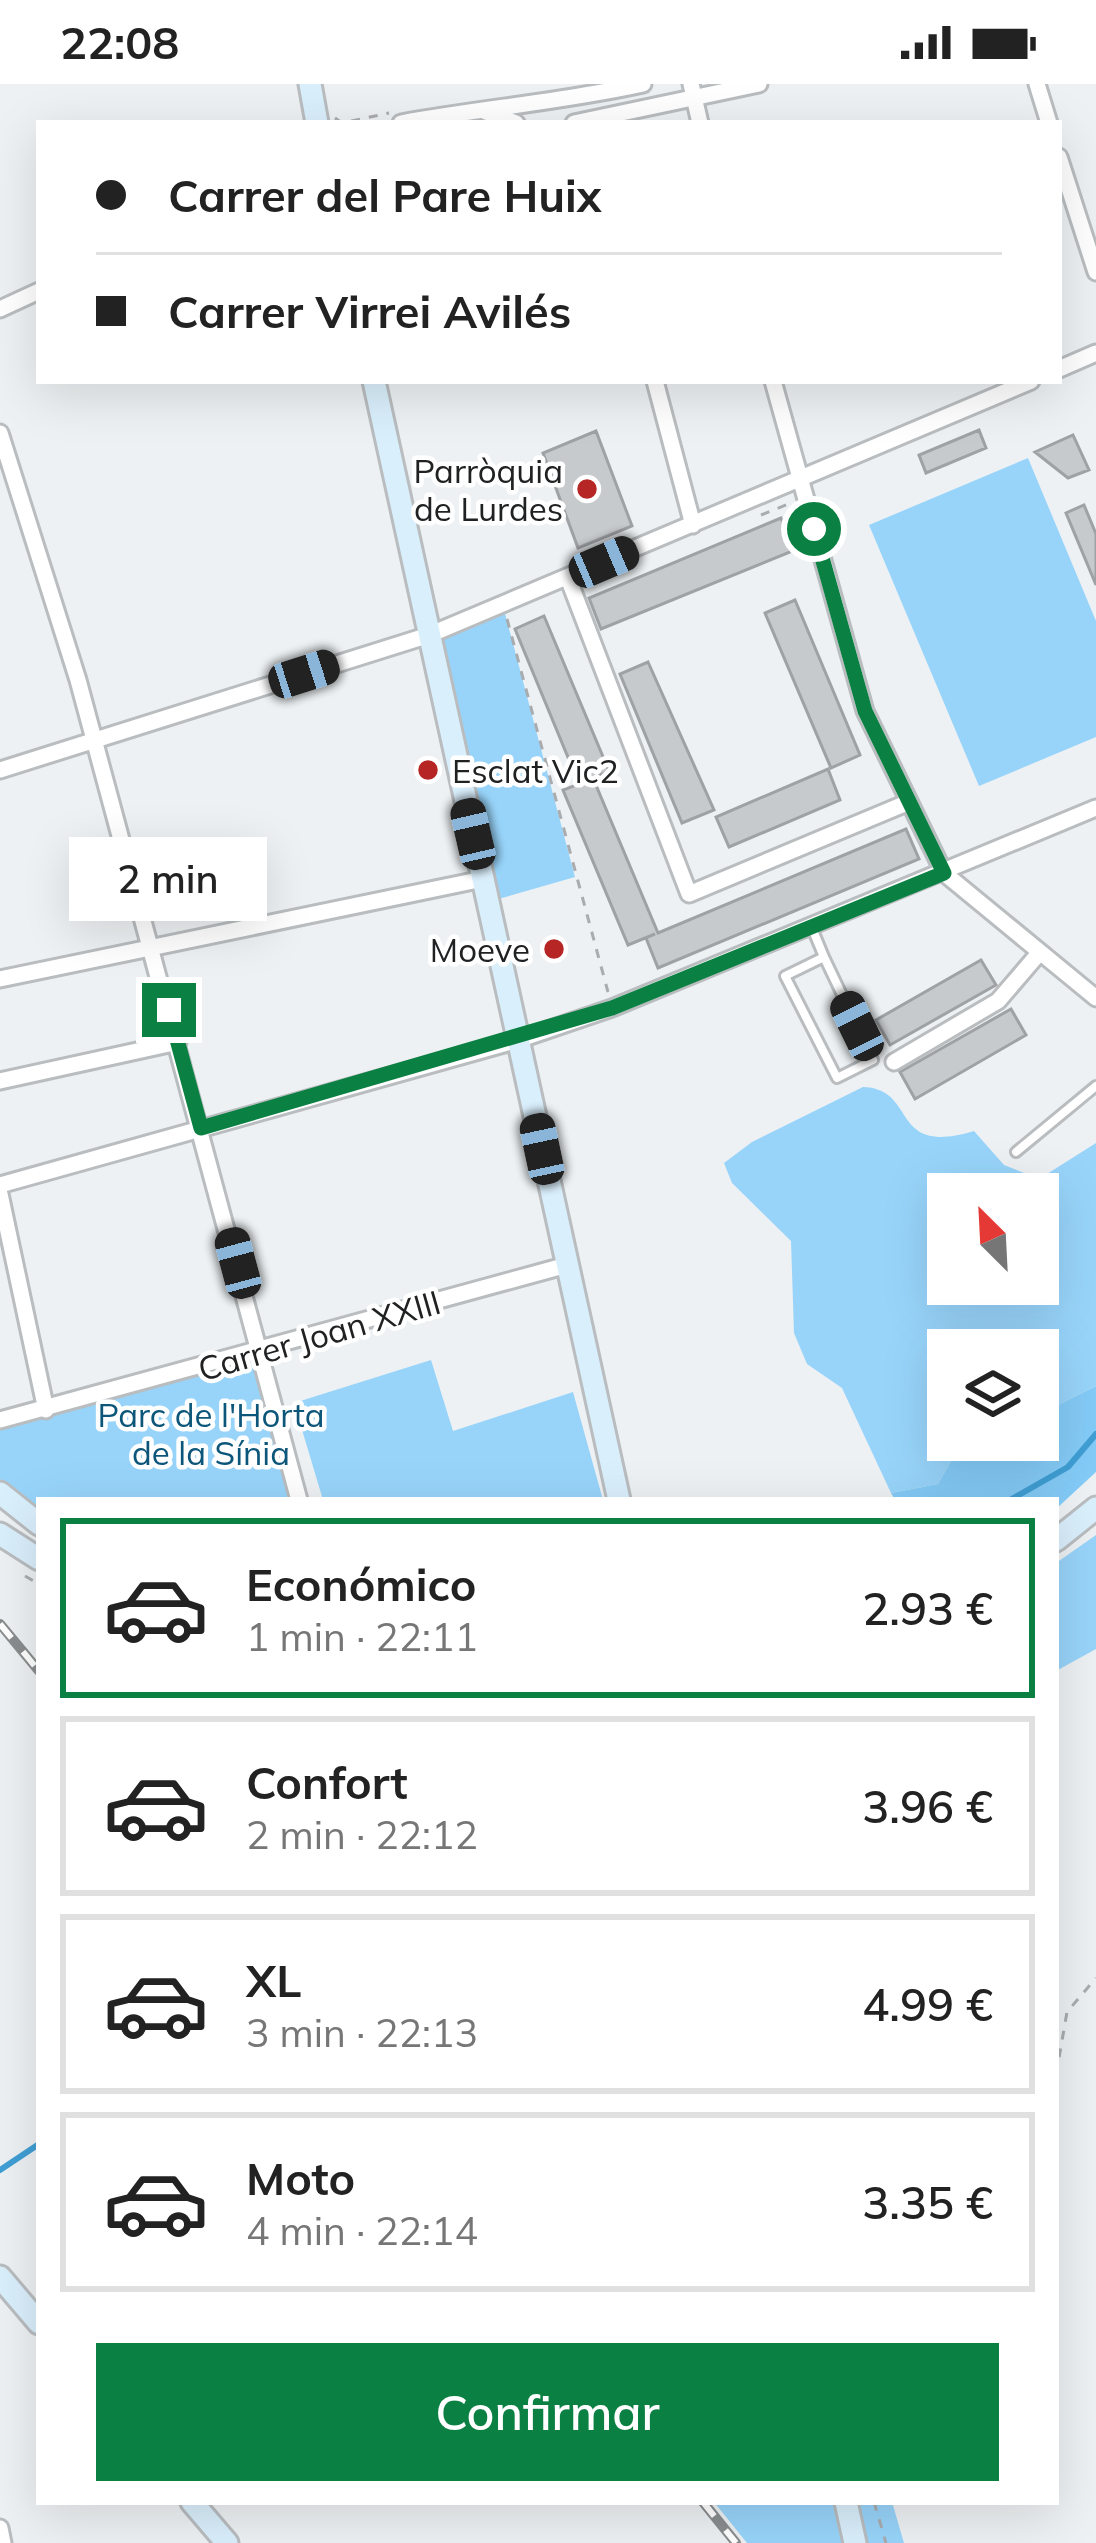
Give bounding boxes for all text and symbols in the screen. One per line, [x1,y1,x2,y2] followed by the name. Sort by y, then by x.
[60,14,179,70] text: 22:08
[168,167,602,223] text: Carrer del Pare Huix
[168,283,571,339] text: Carrer Virrei Avilés
[413,450,563,529] place label: Parròquia de Lurdes
[574,476,600,502] marker: Parròquia de Lurdes
[787,502,841,556] route start
[564,531,644,593] car
[264,646,344,702] car
[452,750,619,791] place label: Esclat Vic2
[415,757,441,783] marker: Esclat Vic2
[447,795,499,873] car
[70,836,268,920] callout: 2 min
[117,854,219,903] text: 2 min
[430,929,530,970] place label: Moeve
[541,936,567,962] marker: Moeve
[142,983,196,1037] route end
[825,986,889,1066] car
[517,1110,567,1188] car
[927,1173,1059,1305] north arrow
[927,1173,1059,1461] map controls
[211,1224,265,1302] car
[193,1281,445,1389] street label: Carrer Joan XXIII
[927,1329,1059,1461] button: layers
[97,1394,325,1473] park label: Parc de l'Horta de la Sínia
[102,1554,210,1662] icon: car
[246,1556,476,1612] text: Económico
[862,1580,993,1636] text: 2.93 €
[246,1612,478,1661] text: 1 min · 22:11
[102,1752,210,1860] icon: car
[246,1754,408,1810] text: Confort
[862,1778,993,1834] text: 3.96 €
[246,1810,478,1859] text: 2 min · 22:12
[102,1950,210,2058] icon: car
[246,1952,301,2008] text: XL
[862,1976,993,2032] text: 4.99 €
[246,2008,478,2057] text: 3 min · 22:13
[102,2148,210,2256] icon: car
[246,2150,355,2206] text: Moto
[862,2174,993,2230] text: 3.35 €
[246,2206,478,2255] text: 4 min · 22:14
[96,2343,999,2481] button: Confirmar

